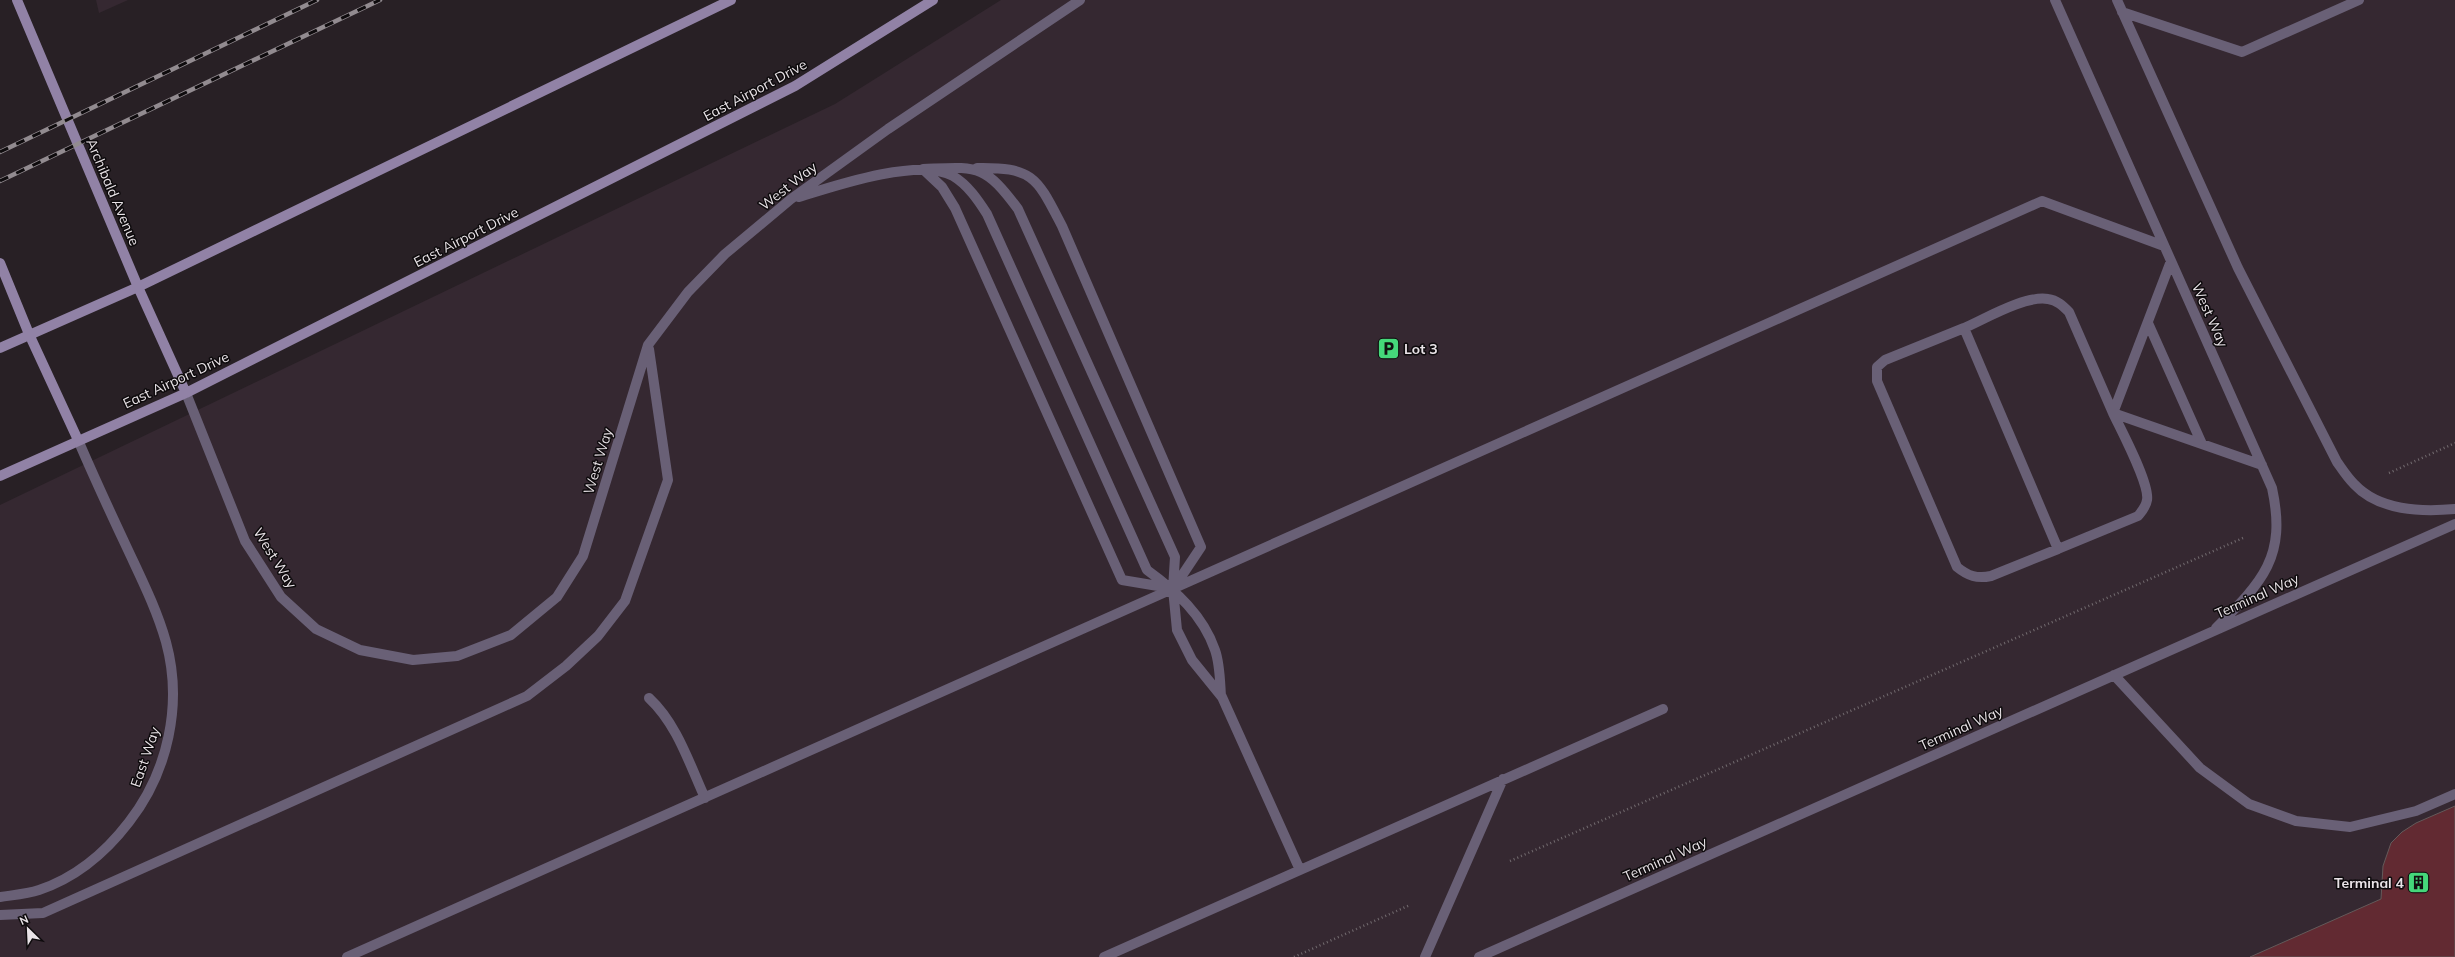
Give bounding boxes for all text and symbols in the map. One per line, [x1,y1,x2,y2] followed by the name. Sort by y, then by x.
[700,55,810,125] street label: East Airport Drive
[82,136,144,248] street label: Archibald Avenue
[756,158,821,214] street label: West Way
[411,203,521,271] street label: East Airport Drive
[2188,280,2232,350] street label: West Way
[1376,336,1402,362] parking icon: Lot 3
[1404,340,1438,358] place label: Lot 3
[120,348,232,412] street label: East Airport Drive
[579,425,617,496] street label: West Way
[249,524,301,592] street label: West Way
[2212,569,2302,622] street label: Terminal Way
[1916,701,2006,754] street label: Terminal Way
[126,724,164,789] street label: East Way
[1620,832,1710,885] street label: Terminal Way
[2406,870,2432,896] building icon: Terminal 4
[2334,874,2405,892] place label: Terminal 4
[8,909,48,949] north arrow
[17,912,31,928] text: N

